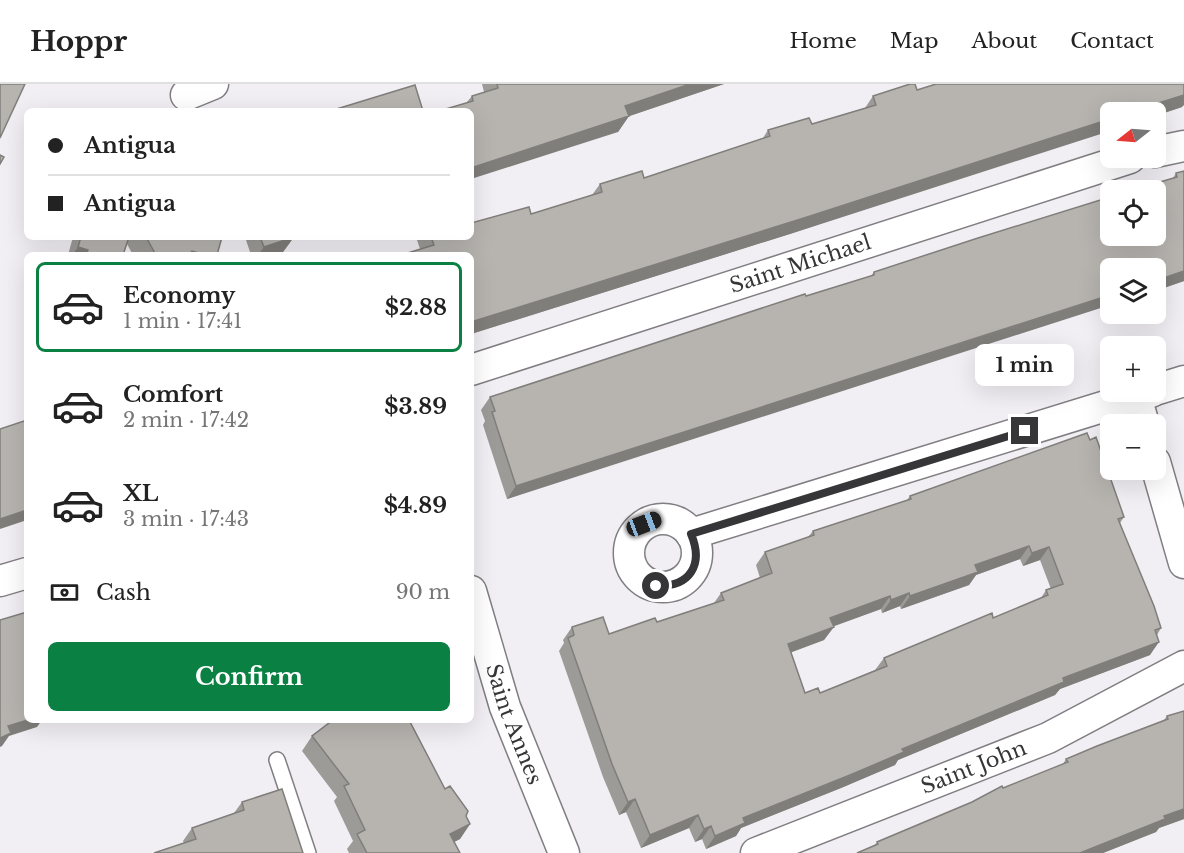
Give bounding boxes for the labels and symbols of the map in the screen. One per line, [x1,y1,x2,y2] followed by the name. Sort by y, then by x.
[1100,102,1166,168] north arrow
[726,229,875,299] street label: Saint Michael
[976,344,1074,386] callout: 1 min
[1011,417,1038,444] route end
[624,509,664,539] car
[642,572,669,599] route start
[480,661,548,788] street label: Saint Annes
[917,735,1030,800] street label: Saint John

